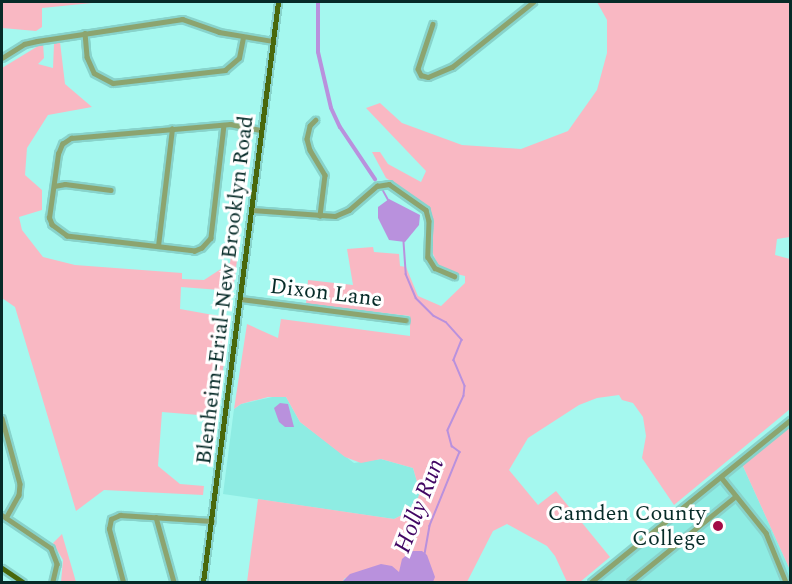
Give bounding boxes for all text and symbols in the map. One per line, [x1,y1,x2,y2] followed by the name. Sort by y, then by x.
[190,114,260,466] street label: Blenheim-Erial-New Brooklyn Road
[268,273,384,313] street label: Dixon Lane
[389,455,451,557] water label: Holly Run
[548,500,706,552] place label: Camden County College
[711,519,725,533] marker: Camden County College

